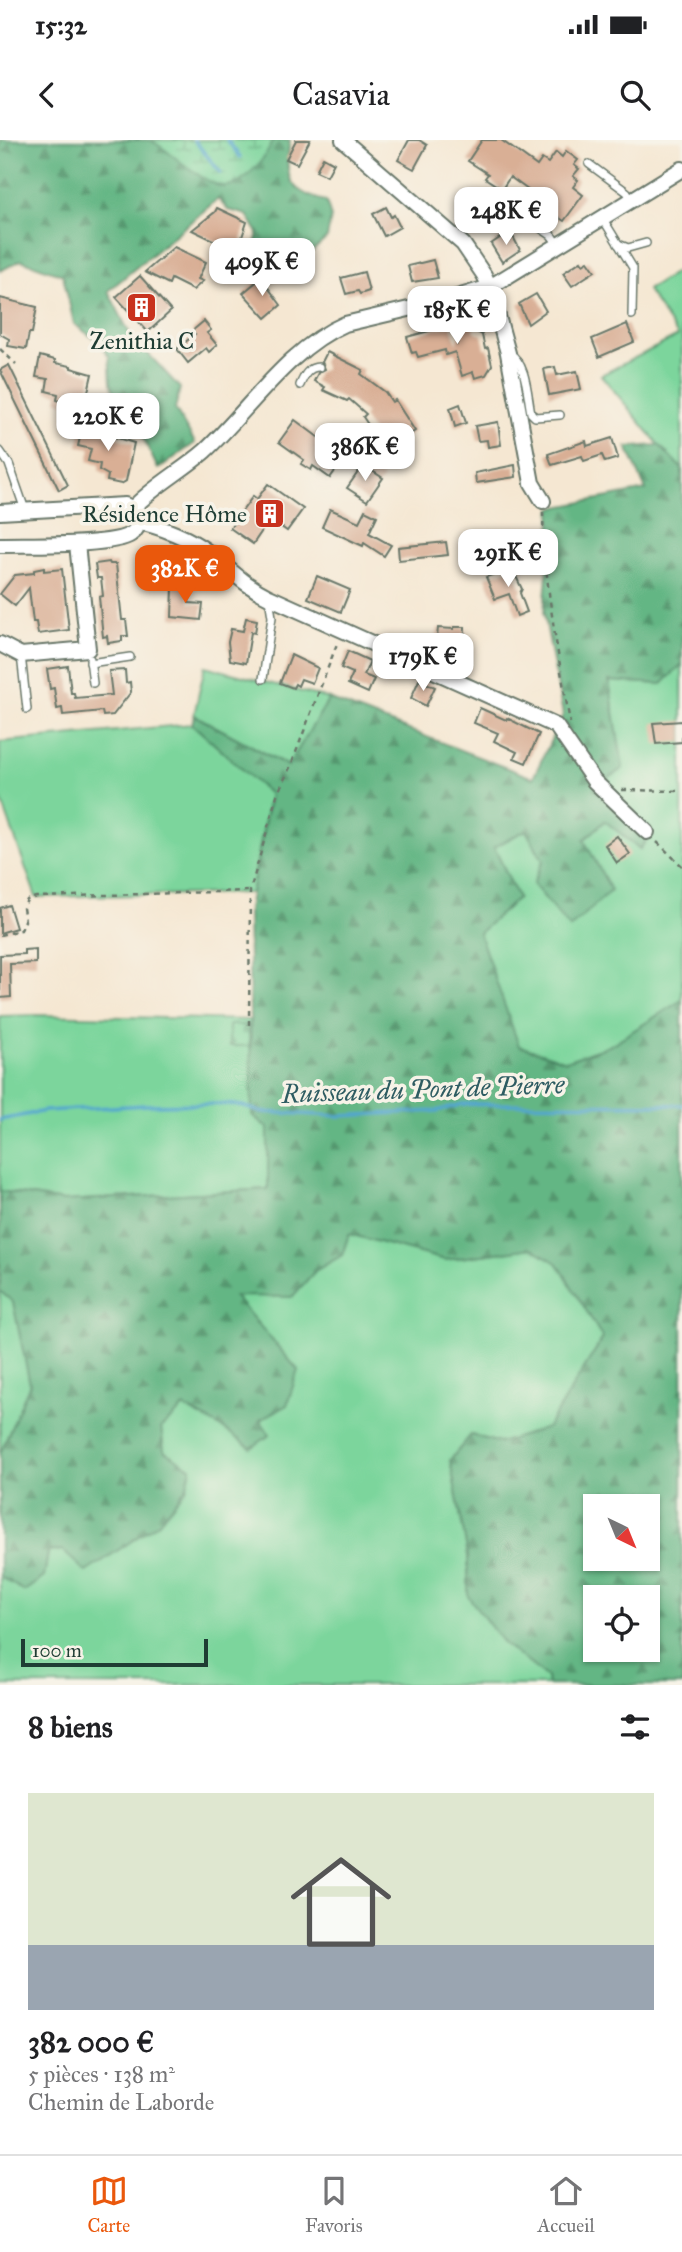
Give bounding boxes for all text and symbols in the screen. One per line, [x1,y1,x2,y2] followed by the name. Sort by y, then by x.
[35,9,87,41] text: 15:32
[292,75,390,114] text: Casavia
[28,76,66,114] icon: back
[616,76,654,114] icon: search
[449,188,563,247] pin: 248K €
[470,196,542,224] text: 248K €
[205,239,319,298] pin: 409K €
[225,247,299,275] text: 409K €
[400,286,514,346] pin: 185K €
[125,290,159,324] building icon: Zenithia C
[423,295,491,323] text: 185K €
[90,326,194,356] place label: Zenithia C
[51,394,165,453] pin: 220K €
[72,402,144,430] text: 220K €
[308,424,422,483] pin: 386K €
[331,432,399,460] text: 386K €
[253,497,287,531] building icon: Résidence Hôme
[82,499,247,529] place label: Résidence Hôme
[451,530,565,589] pin: 291K €
[474,538,542,566] text: 291K €
[128,546,242,605] pin: 382K €
[151,554,219,582] text: 382K €
[366,634,480,693] pin: 179K €
[389,642,457,670] text: 179K €
[280,1068,566,1110] water label: Ruisseau du Pont de Pierre
[583,1494,660,1572] north arrow
[583,1494,660,1662] map controls
[583,1585,660,1662] button: locate
[21,1636,208,1668] scale bar
[32,1639,82,1662] text: 100 m
[616,1708,654,1746] icon: filters
[28,1709,113,1745] text: 8 biens
[278,1839,404,1965] icon: home
[28,2024,154,2060] text: 382 000 €
[28,2060,175,2088] text: 5 pièces · 138 m²
[28,2088,214,2116] text: Chemin de Laborde
[87,2172,130,2237] tab: Carte
[305,2172,363,2237] tab: Favoris
[537,2172,595,2237] tab: Accueil

